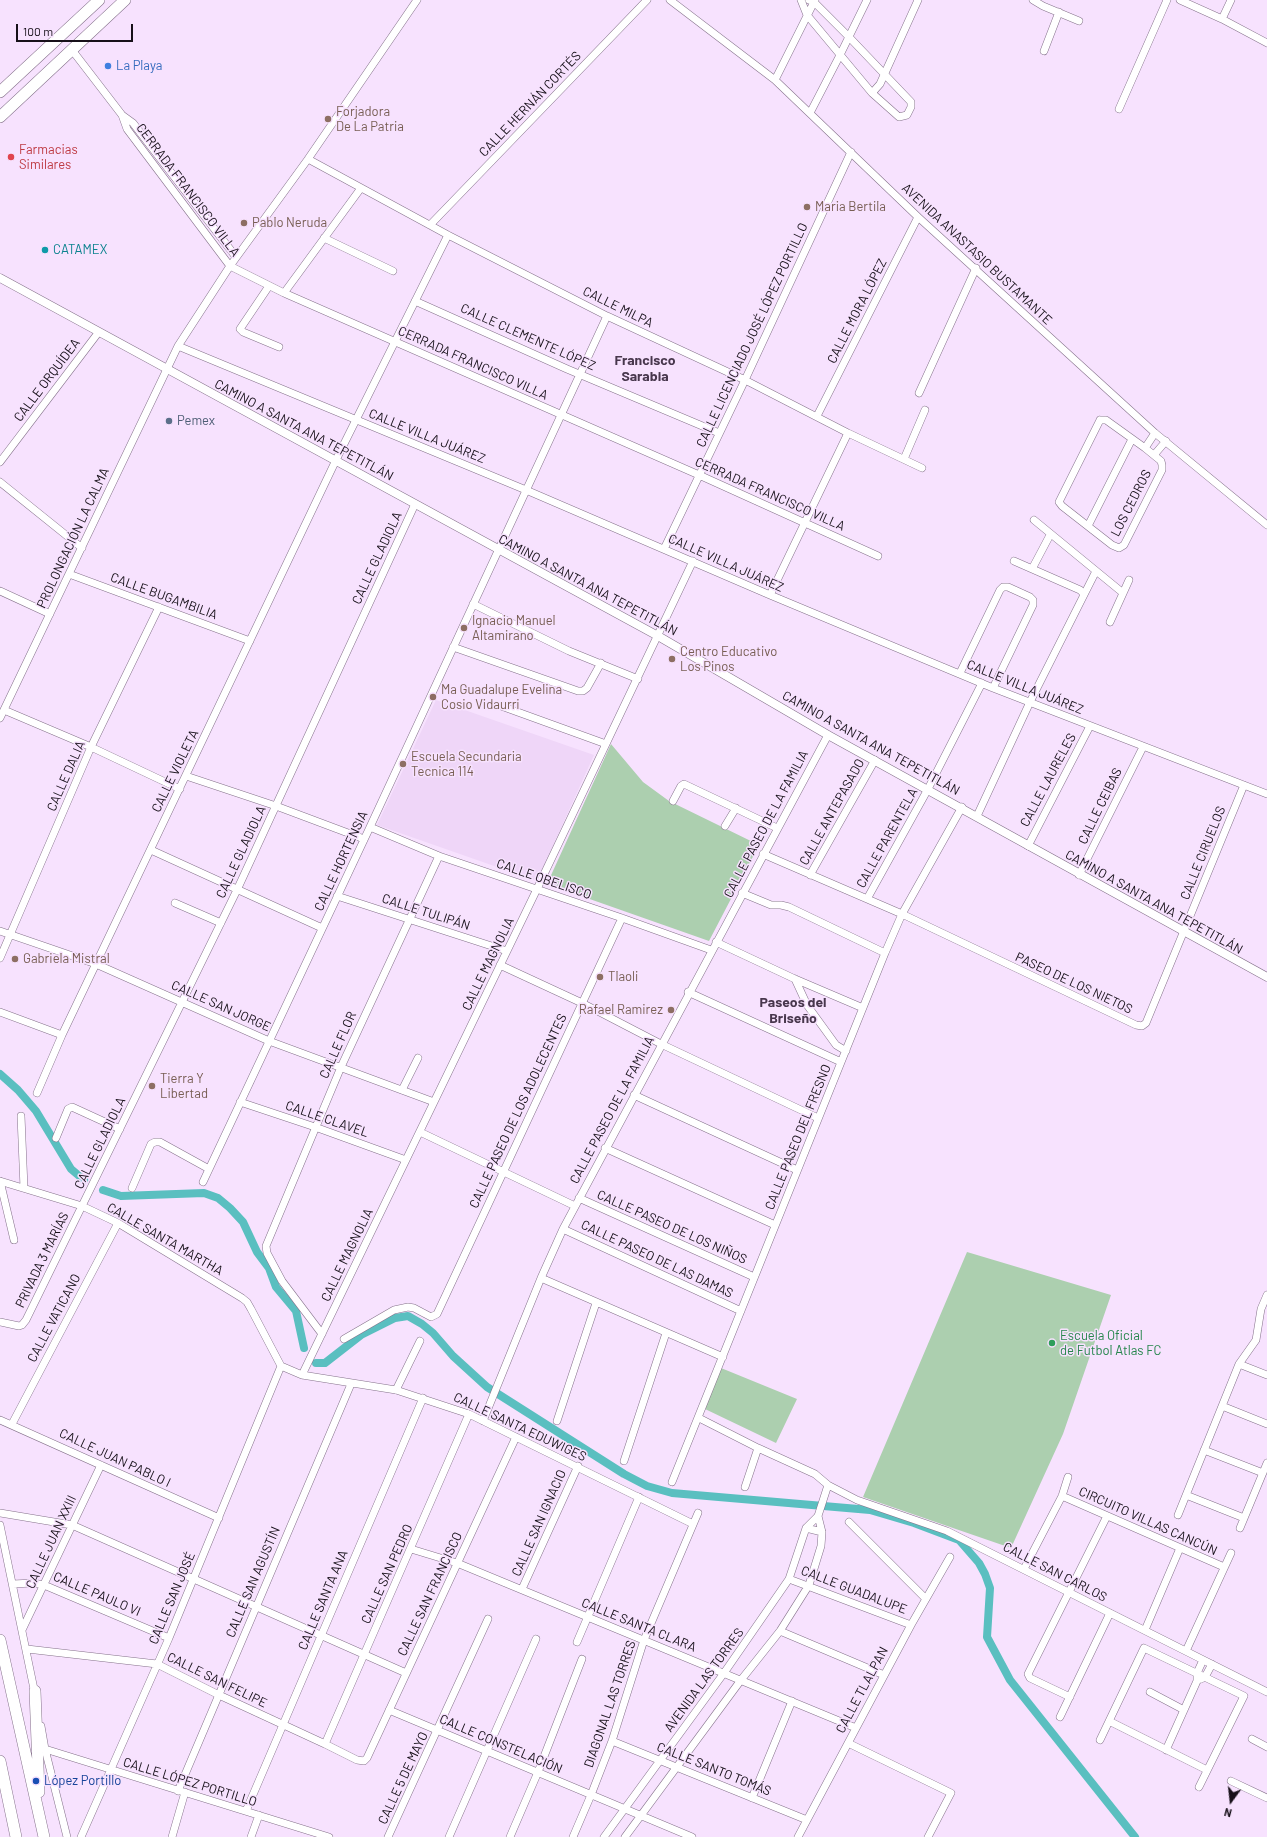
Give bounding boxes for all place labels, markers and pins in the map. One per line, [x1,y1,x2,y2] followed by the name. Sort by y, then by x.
[116,58,162,74] place label: La Playa
[103,61,113,71] marker: La Playa
[336,104,404,135] place label: Forjadora De La Patria
[323,114,333,124] marker: Forjadora De La Patria
[19,142,78,173] place label: Farmacias Similares
[6,152,16,162] marker: Farmacias Similares
[815,199,886,215] place label: Maria Bertila
[802,202,812,212] marker: Maria Bertila
[252,215,327,231] place label: Pablo Neruda
[239,218,249,228] marker: Pablo Neruda
[53,242,107,258] place label: CATAMEX
[40,245,50,255] marker: CATAMEX
[177,413,215,429] place label: Pemex
[164,416,174,426] marker: Pemex
[472,613,556,644] place label: Ignacio Manuel Altamirano
[459,623,469,633] marker: Ignacio Manuel Altamirano
[680,644,777,675] place label: Centro Educativo Los Pinos
[667,654,677,664] marker: Centro Educativo Los Pinos
[441,682,562,713] place label: Ma Guadalupe Evelina Cosio Vidaurri
[428,692,438,702] marker: Ma Guadalupe Evelina Cosio Vidaurri
[411,749,522,780] place label: Escuela Secundaria Tecnica 114
[398,759,408,769] marker: Escuela Secundaria Tecnica 114
[23,951,110,967] place label: Gabriela Mistral
[10,954,20,964] marker: Gabriela Mistral
[608,969,638,985] place label: Tlaoli
[595,972,605,982] marker: Tlaoli
[579,1002,663,1018] place label: Rafael Ramirez
[666,1005,676,1015] marker: Rafael Ramirez
[160,1071,208,1102] place label: Tierra Y Libertad
[147,1081,157,1091] marker: Tierra Y Libertad
[1060,1328,1161,1359] place label: Escuela Oficial de Futbol Atlas FC
[1047,1338,1057,1348] marker: Escuela Oficial de Futbol Atlas FC
[44,1773,121,1789] place label: López Portillo
[31,1776,41,1786] marker: López Portillo

